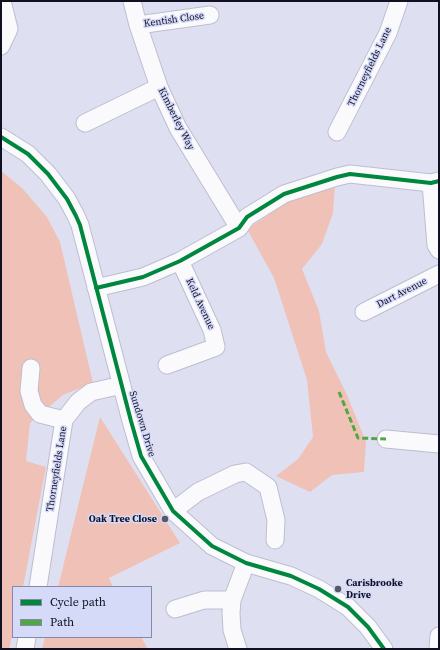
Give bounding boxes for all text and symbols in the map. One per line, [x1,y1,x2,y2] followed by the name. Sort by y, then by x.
[143,10,205,30] street label: Kentish Close
[346,25,394,109] street label: Thorneyfields Lane
[155,86,197,152] street label: Kimberley Way
[375,275,429,311] street label: Dart Avenue
[183,276,217,332] street label: Keld Avenue
[126,390,158,458] street label: Sundown Drive
[44,425,70,513] street label: Thorneyfields Lane
[89,513,157,525] place label: Oak Tree Close
[160,514,170,524] marker: Oak Tree Close
[346,577,403,600] place label: Carisbrooke Drive
[333,584,343,594] marker: Carisbrooke Drive
[12,586,152,638] legend
[50,594,106,610] text: Cycle path
[50,614,74,630] text: Path

